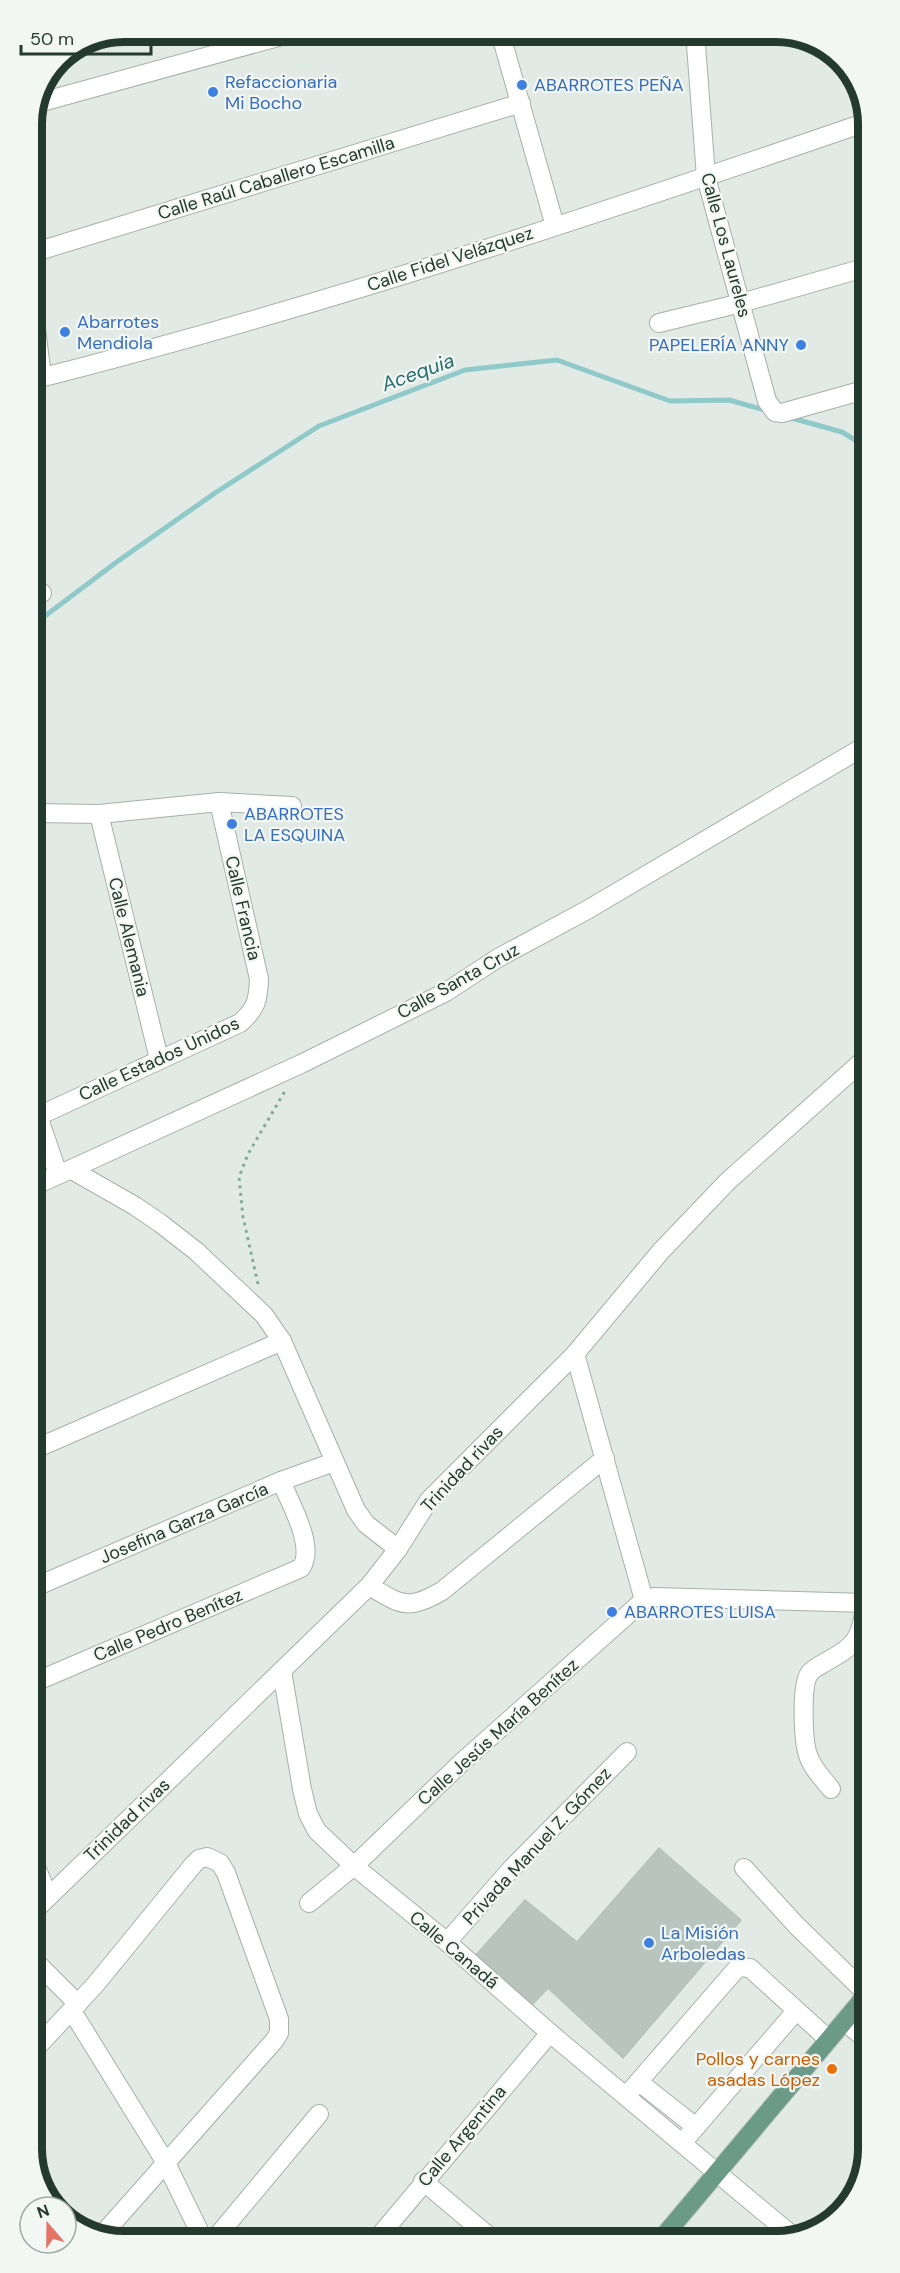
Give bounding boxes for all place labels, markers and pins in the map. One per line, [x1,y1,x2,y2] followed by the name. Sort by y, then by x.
[225,70,337,115] place label: Refaccionaria Mi Bocho
[534,73,684,97] place label: ABARROTES PEÑA
[515,78,529,92] marker: ABARROTES PEÑA
[206,85,220,99] marker: Refaccionaria Mi Bocho
[77,310,159,355] place label: Abarrotes Mendiola
[58,325,72,339] marker: Abarrotes Mendiola
[649,333,790,357] place label: PAPELERÍA ANNY
[794,338,808,352] marker: PAPELERÍA ANNY
[244,802,345,847] place label: ABARROTES LA ESQUINA
[225,817,239,831] marker: ABARROTES LA ESQUINA
[624,1600,776,1624] place label: ABARROTES LUISA
[605,1605,619,1619] marker: ABARROTES LUISA
[661,1921,746,1966] place label: La Misión Arboledas
[642,1936,656,1950] marker: La Misión Arboledas
[696,2047,820,2092] place label: Pollos y carnes asadas López
[825,2062,839,2076] marker: Pollos y carnes asadas López

